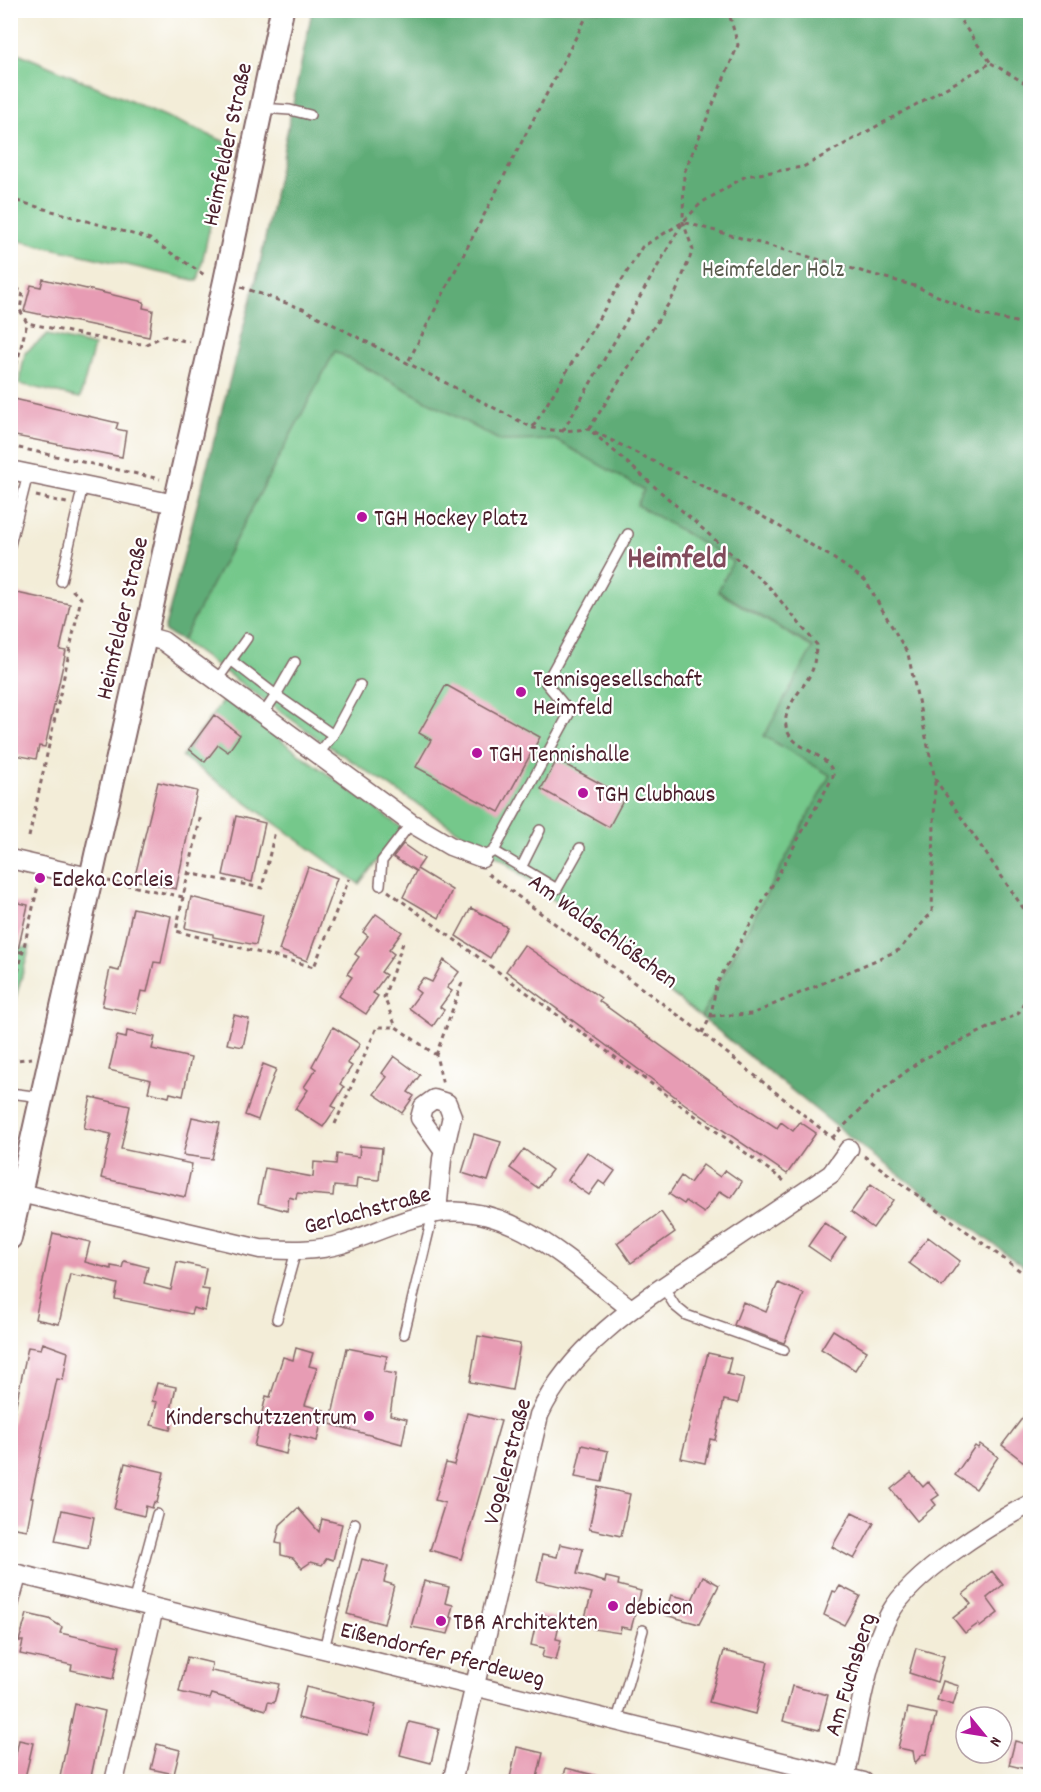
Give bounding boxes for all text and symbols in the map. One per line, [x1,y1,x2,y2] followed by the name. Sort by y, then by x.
[195,60,263,229] street label: Heimfelder Straße
[702,254,844,288] park label: Heimfelder Holz
[374,503,528,537] place label: TGH Hockey Platz
[355,510,369,524] marker: TGH Hockey Platz
[89,534,159,703] street label: Heimfelder Straße
[627,540,727,583] district label: Heimfeld
[533,664,702,726] place label: Tennisgesellschaft Heimfeld
[514,685,528,699] marker: Tennisgesellschaft Heimfeld
[489,739,630,773] place label: TGH Tennishalle
[470,746,484,760] marker: TGH Tennishalle
[595,779,716,813] place label: TGH Clubhaus
[576,786,590,800] marker: TGH Clubhaus
[52,864,174,898] place label: Edeka Corleis
[520,866,684,998] street label: Am Waldschlößchen
[33,871,47,885] marker: Edeka Corleis
[300,1179,435,1245] street label: Gerlachstraße
[476,1395,542,1529] street label: Vogelerstraße
[165,1402,357,1436] place label: Kinderschutzzentrum
[362,1409,376,1423] marker: Kinderschutzzentrum
[625,1592,693,1626] place label: debicon
[606,1599,620,1613] marker: debicon
[453,1607,598,1641] place label: TBR Architekten
[817,1609,887,1741] street label: Am Fuchsberg
[336,1614,548,1698] street label: Eißendorfer Pferdeweg
[434,1614,448,1628] marker: TBR Architekten
[954,1705,1014,1765] north arrow
[983,1732,1007,1751] text: N

